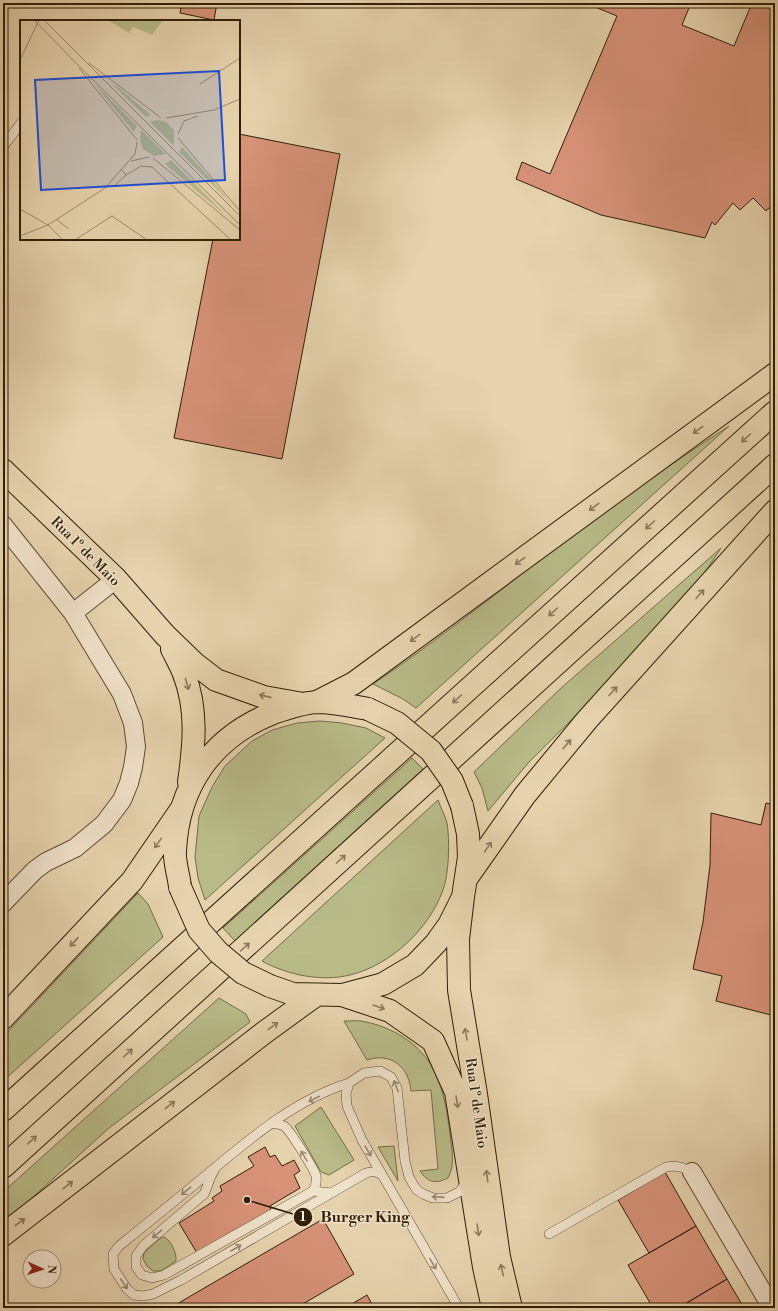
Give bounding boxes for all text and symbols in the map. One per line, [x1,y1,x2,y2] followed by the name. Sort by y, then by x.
[20,20,240,240] inset map
[693,426,704,434] one-way arrow
[741,433,751,442] one-way arrow
[588,503,599,511] one-way arrow
[47,513,124,590] street label: Rua 1º de Maio
[645,520,655,529] one-way arrow
[515,557,526,565] one-way arrow
[695,589,705,599] one-way arrow
[548,607,558,617] one-way arrow
[410,634,421,642] one-way arrow
[184,677,191,690] one-way arrow
[608,686,617,696] one-way arrow
[258,692,271,700] one-way arrow
[452,695,462,704] one-way arrow
[562,738,571,749] one-way arrow
[154,838,162,849] one-way arrow
[484,842,492,853] one-way arrow
[336,854,346,864] one-way arrow
[69,937,79,947] one-way arrow
[240,942,250,951] one-way arrow
[372,1004,385,1011] one-way arrow
[267,1022,278,1030] one-way arrow
[462,1028,470,1041] one-way arrow
[123,1048,133,1058] one-way arrow
[461,1057,491,1150] street label: Rua 1º de Maio
[391,1081,399,1093] one-way arrow
[308,1095,320,1103] one-way arrow
[453,1095,461,1108] one-way arrow
[164,1101,175,1109] one-way arrow
[27,1136,37,1145] one-way arrow
[364,1145,372,1157] one-way arrow
[300,1151,308,1162] one-way arrow
[484,1170,491,1183] one-way arrow
[62,1181,73,1190] one-way arrow
[181,1187,192,1196] one-way arrow
[432,1194,445,1201] one-way arrow
[293,1204,418,1231] callout: Burger King
[320,1208,410,1227] text: Burger King
[300,1210,306,1225] text: 1
[14,1218,25,1227] one-way arrow
[474,1223,482,1236] one-way arrow
[151,1229,162,1238] one-way arrow
[230,1243,242,1251] one-way arrow
[22,1249,62,1289] north arrow
[429,1257,437,1269] one-way arrow
[498,1264,506,1277] one-way arrow
[44,1265,58,1274] text: N
[120,1278,128,1289] one-way arrow

